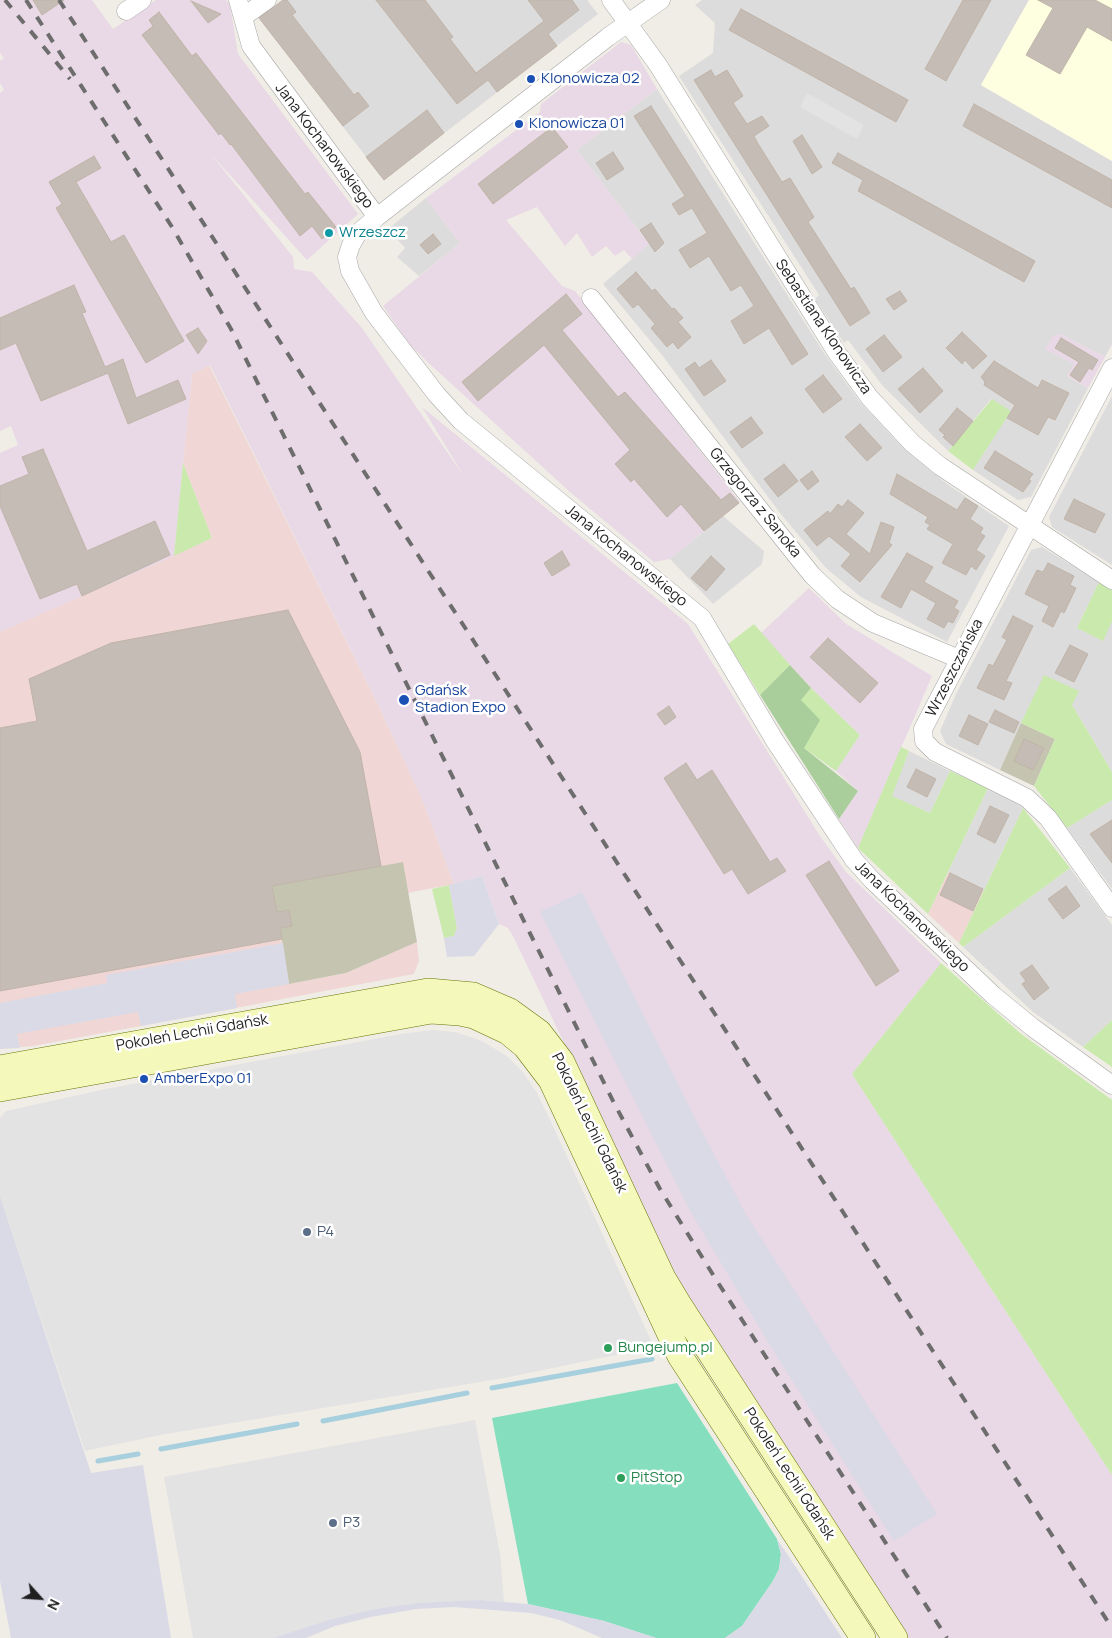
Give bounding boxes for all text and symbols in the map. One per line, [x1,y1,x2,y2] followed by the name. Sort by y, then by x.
[541,70,640,88] place label: Klonowicza 02
[525,73,537,85] marker: Klonowicza 02
[271,80,377,212] street label: Jana Kochanowskiego
[529,115,625,133] place label: Klonowicza 01
[513,118,525,130] marker: Klonowicza 01
[339,224,406,242] place label: Wrzeszcz
[323,227,335,239] marker: Wrzeszcz
[771,256,875,398] street label: Sebastiana Klonowicza
[705,444,805,562] street label: Grzegorza z Sanoka
[561,501,691,611] street label: Jana Kochanowskiego
[923,616,987,720] street label: Wrzeszczańska
[415,682,506,717] place label: Gdańsk Stadion Expo
[397,693,411,707] marker: Gdańsk Stadion Expo
[851,858,973,976] street label: Jana Kochanowskiego
[115,1011,269,1055] street label: Pokoleń Lechii Gdańsk
[547,1050,631,1196] street label: Pokoleń Lechii Gdańsk
[154,1070,251,1088] place label: AmberExpo 01
[138,1073,150,1085] marker: AmberExpo 01
[317,1223,334,1241] place label: P4
[301,1226,313,1238] marker: P4
[618,1339,713,1357] place label: Bungejump.pl
[602,1342,614,1354] marker: Bungejump.pl
[740,1405,838,1543] street label: Pokoleń Lechii Gdańsk
[631,1469,682,1487] place label: PitStop
[615,1472,627,1484] marker: PitStop
[343,1514,360,1532] place label: P3
[327,1517,339,1529] marker: P3
[15,1573,65,1623] north arrow
[43,1596,65,1613] text: N

